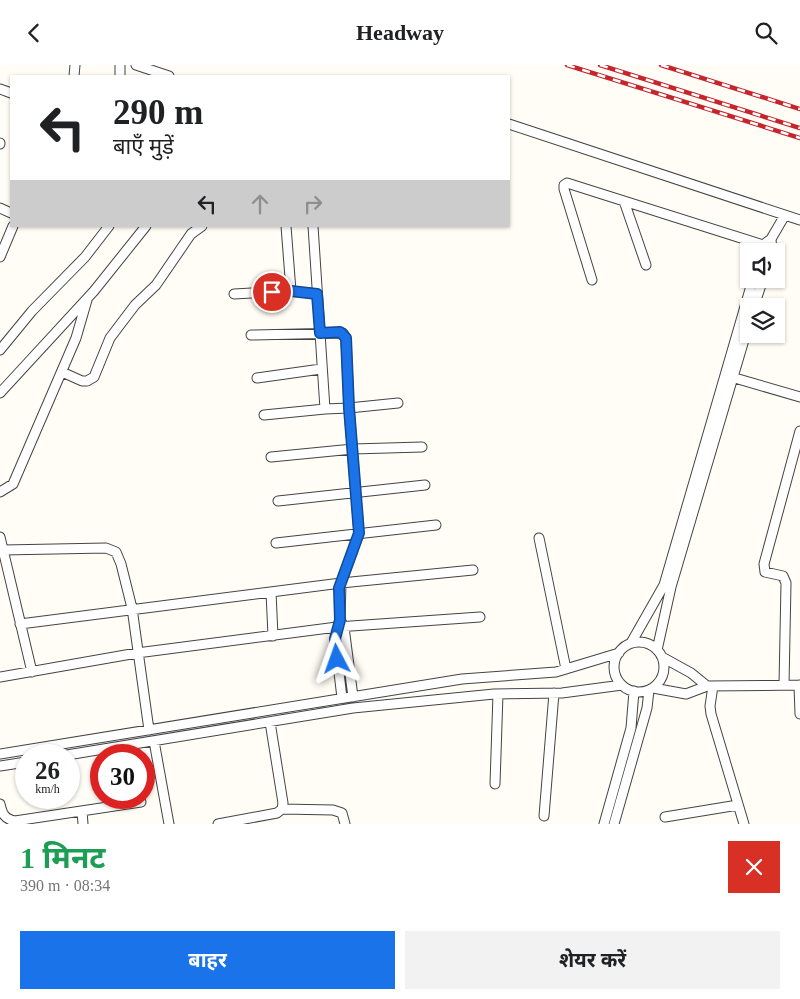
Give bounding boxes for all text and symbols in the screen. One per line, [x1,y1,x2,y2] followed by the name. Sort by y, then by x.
[20,19,48,47] icon: back
[752,19,780,47] icon: search
[356,20,444,45] text: Headway
[113,93,203,132] text: 290 m
[30,95,95,160] icon: left
[113,134,174,159] text: बाएँ मुड़ें
[193,190,221,218] icon: left
[246,190,274,218] icon: ahead
[299,190,327,218] icon: right
[740,243,785,343] map controls
[740,243,785,288] button: sound
[251,271,293,313] pin
[258,278,286,306] icon: arrive
[740,298,785,343] button: layers
[310,632,362,684] position arrow
[90,744,155,809] speed limit sign: 30
[35,757,60,784] text: 26
[35,782,60,796] text: km/h
[20,841,105,874] text: 1 मिनट
[728,841,780,893] button: close
[20,877,110,894] text: 390 m · 08:34
[20,931,395,989] button: बाहर
[405,931,780,989] button: शेयर करें

